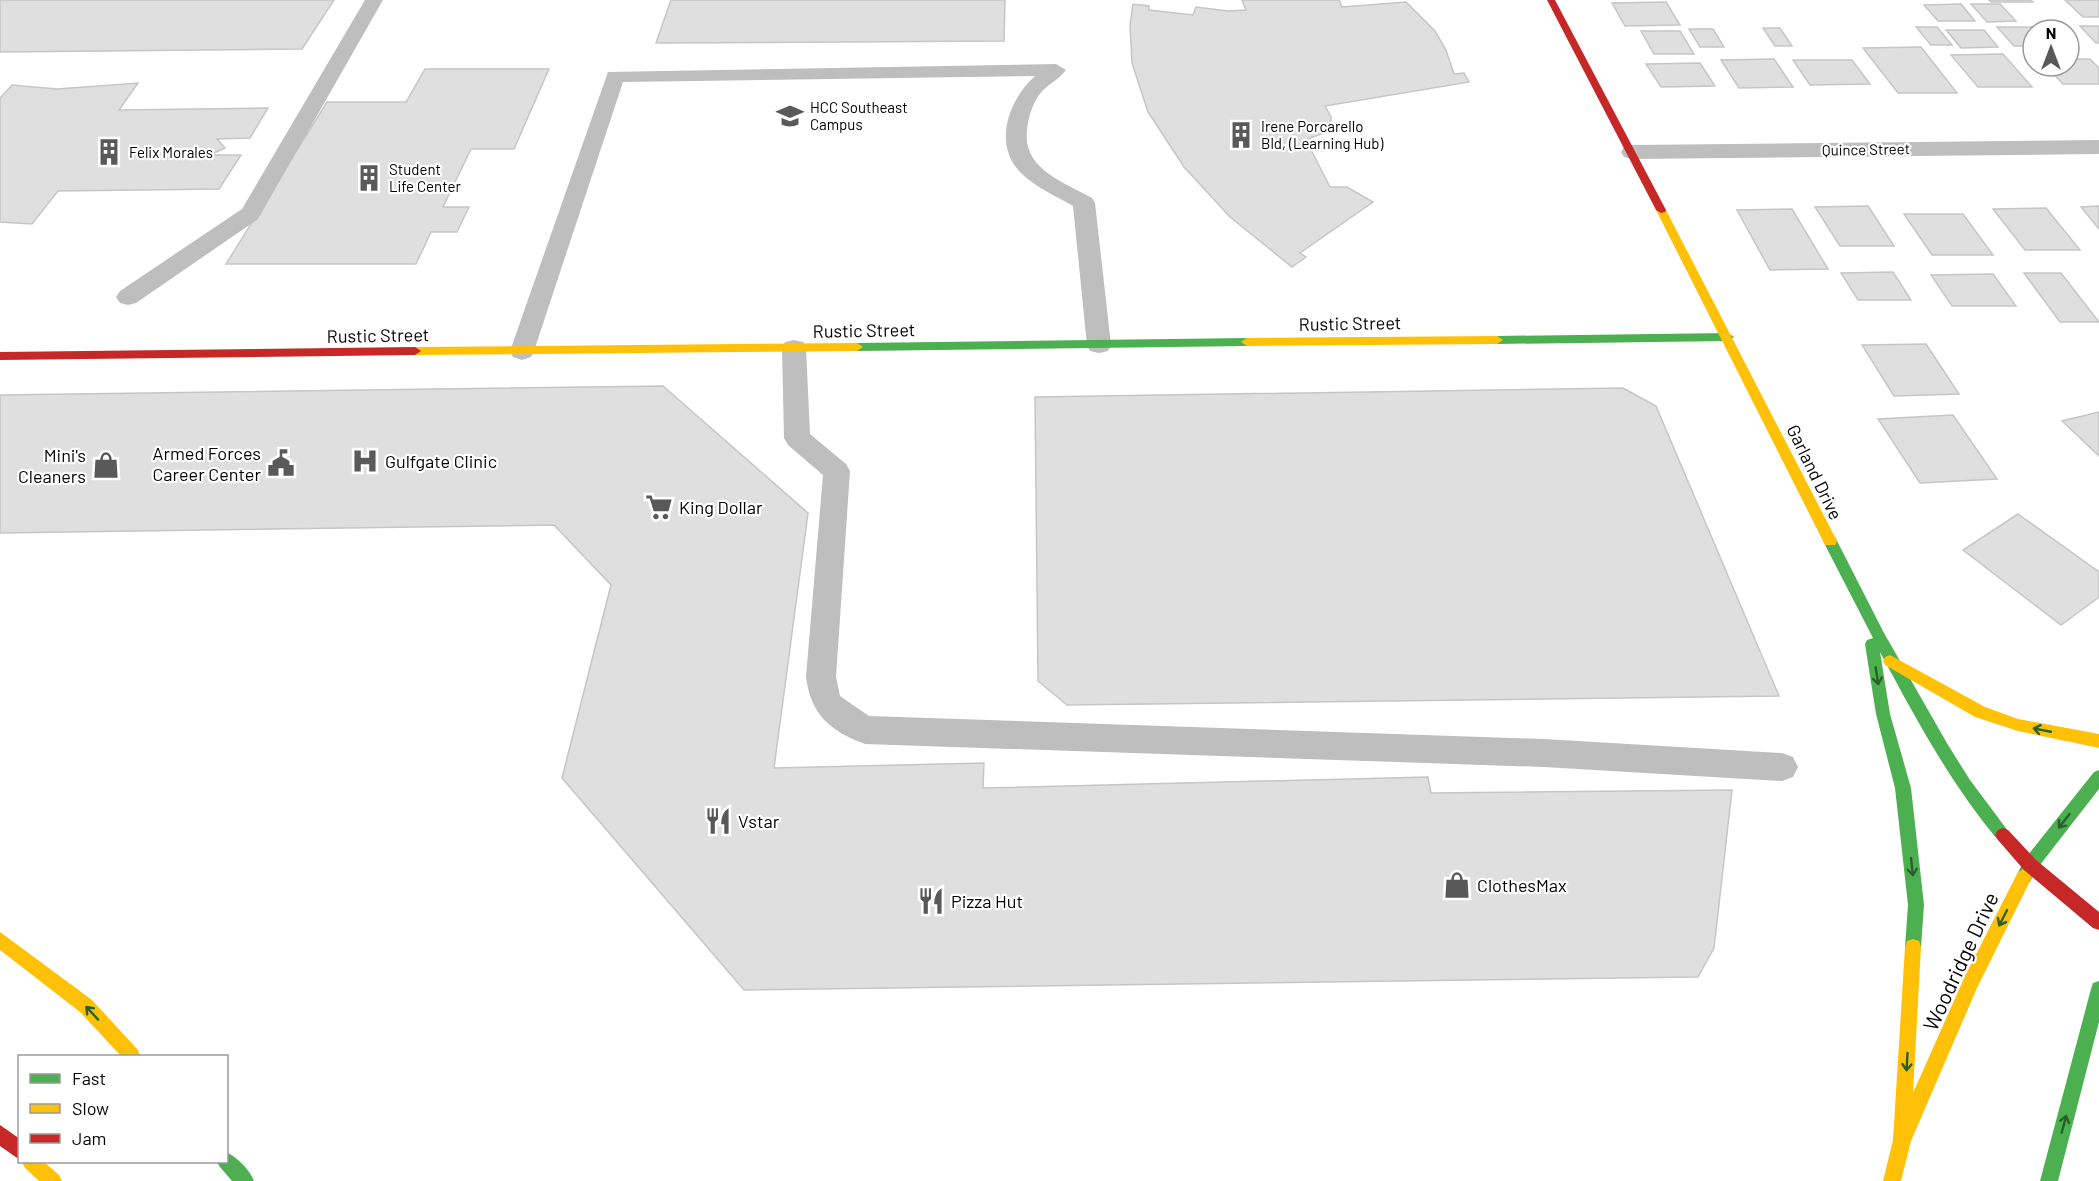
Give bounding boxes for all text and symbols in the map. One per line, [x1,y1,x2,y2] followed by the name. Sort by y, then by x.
[2021,18,2081,78] north arrow
[2046,23,2056,42] text: N
[810,98,908,133] place label: HCC Southeast Campus
[775,101,805,131] school or university icon: HCC Southeast Campus
[1261,117,1384,152] place label: Irene Porcarello Bld, (Learning Hub)
[1226,120,1256,150] building icon: Irene Porcarello Bld, (Learning Hub)
[94,137,124,167] building icon: Felix Morales
[1822,139,1910,159] street label: Quince Street
[129,143,213,161] place label: Felix Morales
[389,160,461,195] place label: Student Life Center
[354,163,384,193] building icon: Student Life Center
[1299,311,1401,335] street label: Rustic Street
[813,318,915,342] street label: Rustic Street
[327,323,429,347] street label: Rustic Street
[1783,421,1847,523] street label: Garland Drive
[153,442,261,485] place label: Armed Forces Career Center
[18,444,86,487] place label: Mini's Cleaners
[350,446,380,476] hospital icon: Gulfgate Clinic
[266,448,296,478] public building icon: Armed Forces Career Center
[91,450,121,480] shop icon: Mini's Cleaners
[385,450,497,472] place label: Gulfgate Clinic
[644,492,674,522] supermarket icon: King Dollar
[679,496,763,518] place label: King Dollar
[1872,666,1883,686] one-way arrow
[2032,724,2052,735] one-way arrow
[703,806,733,836] restaurant icon: Vstar
[738,810,780,832] place label: Vstar
[2058,813,2071,829] one-way arrow
[1907,857,1918,877] one-way arrow
[1442,870,1472,900] shop icon: ClothesMax
[1477,874,1567,896] place label: ClothesMax
[916,886,946,916] restaurant icon: Pizza Hut
[1917,888,2003,1034] street label: Woodridge Drive
[951,890,1023,912] place label: Pizza Hut
[1997,908,2009,926] one-way arrow
[85,1006,100,1021] one-way arrow
[1901,1051,1912,1071] one-way arrow
[18,1055,228,1163] legend
[72,1067,106,1089] text: Fast
[72,1097,109,1119] text: Slow
[2059,1115,2070,1134] one-way arrow
[72,1127,106,1149] text: Jam

